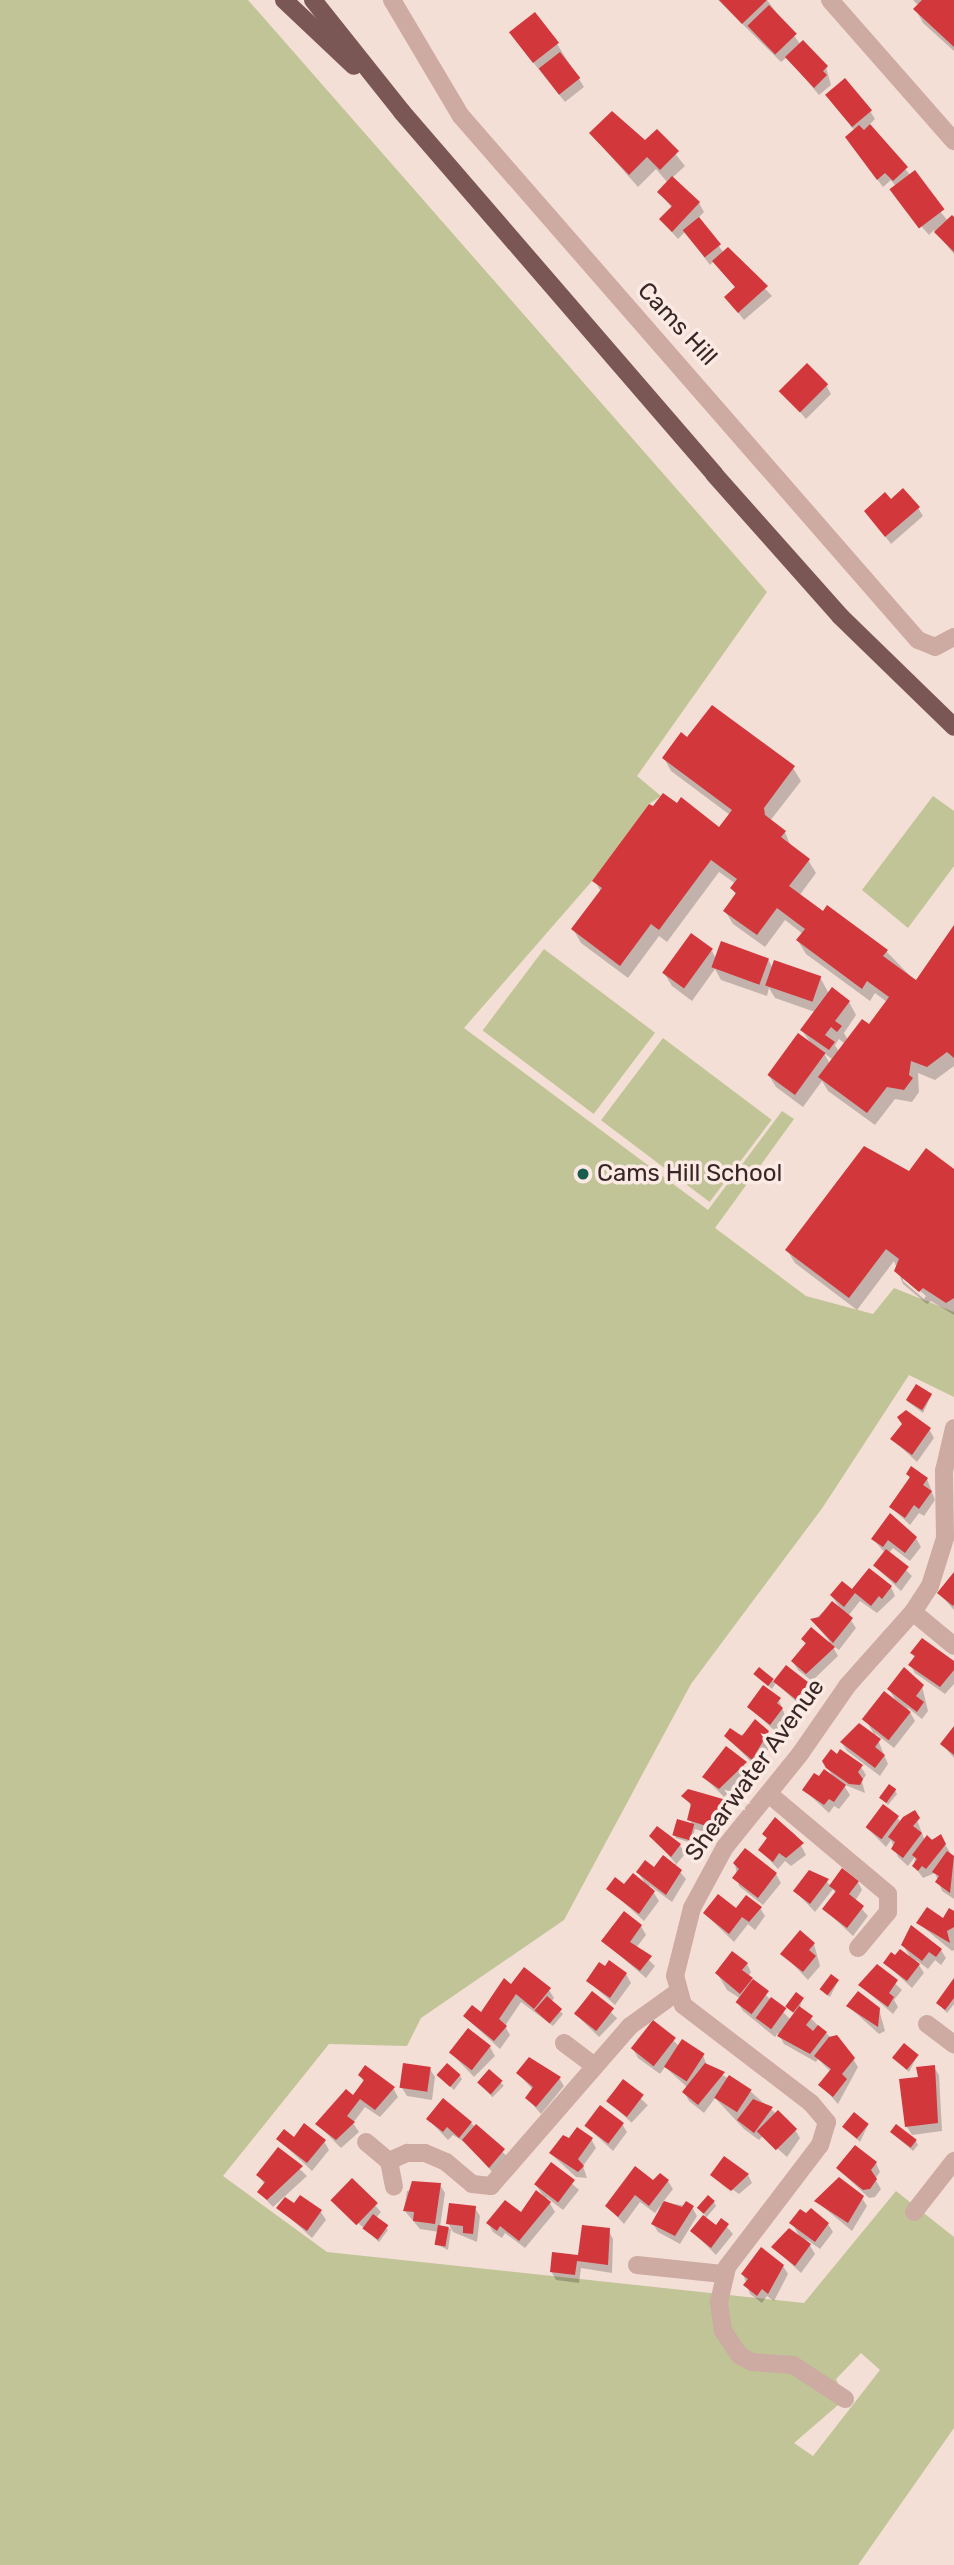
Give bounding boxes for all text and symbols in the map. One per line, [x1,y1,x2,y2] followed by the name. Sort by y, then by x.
[631,276,723,372] street label: Cams Hill
[597,1160,782,1188] place label: Cams Hill School
[575,1166,591,1182] marker: Cams Hill School
[679,1673,831,1867] street label: Shearwater Avenue

